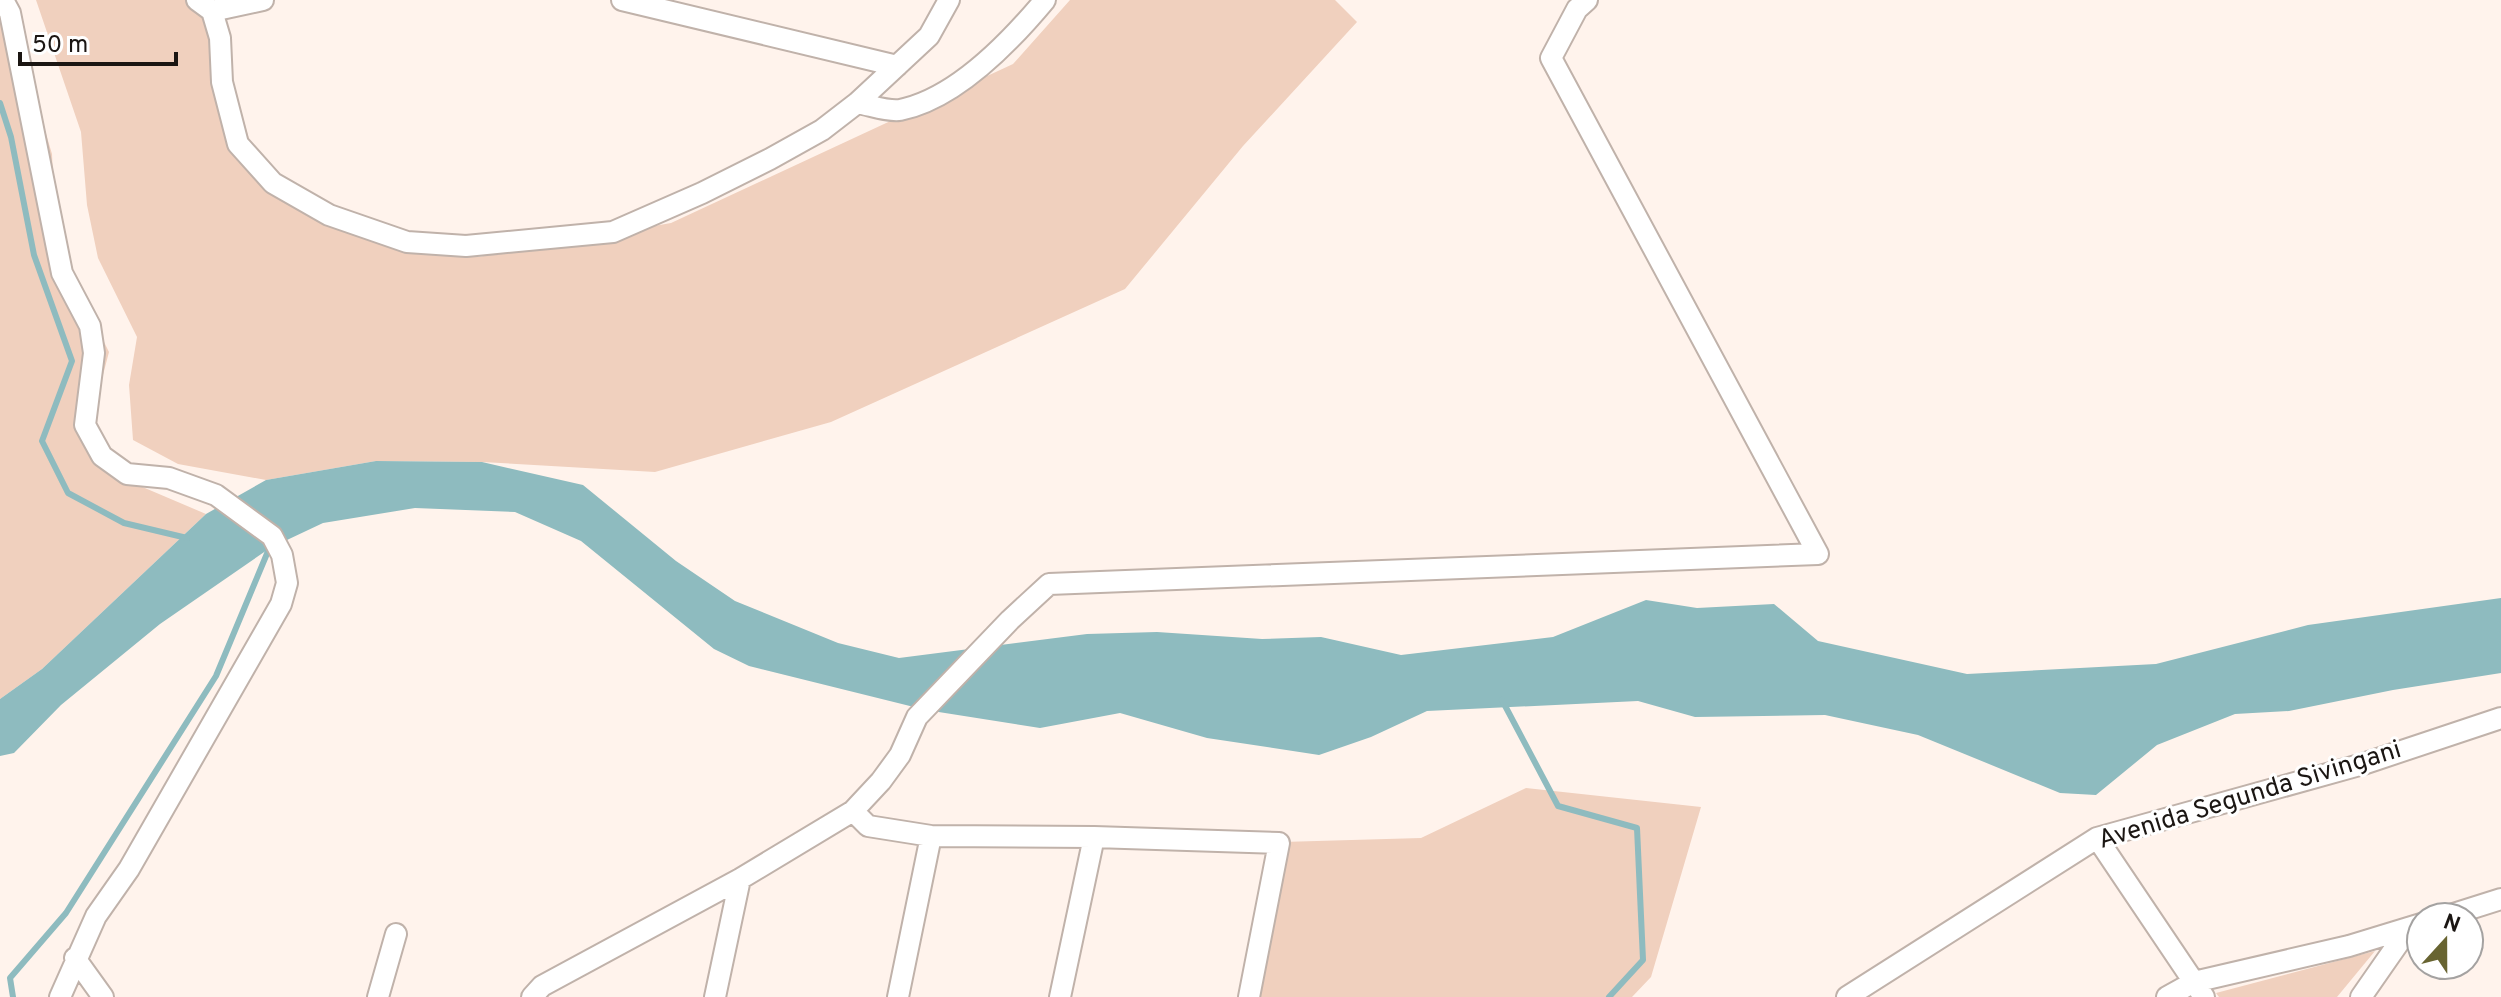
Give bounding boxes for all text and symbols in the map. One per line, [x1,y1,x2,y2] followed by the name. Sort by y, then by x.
[20,16,176,66] scale bar
[32,31,88,61] text: 50 m
[2095,734,2405,858] street label: Avenida Segunda Sivingani
[2405,901,2485,981] north arrow
[2439,909,2463,940] text: N

